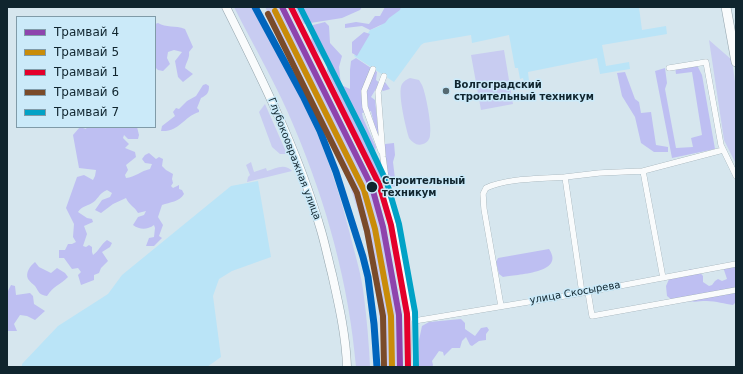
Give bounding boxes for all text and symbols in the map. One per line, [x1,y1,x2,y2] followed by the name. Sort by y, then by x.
[16,16,156,128] legend
[54,25,119,39] text: Трамвай 4
[54,45,119,59] text: Трамвай 5
[54,65,119,79] text: Трамвай 1
[454,79,594,102] place label: Волгоградский строительный техникум
[54,85,119,99] text: Трамвай 6
[441,86,451,96] marker: Волгоградский строительный техникум
[265,96,323,222] street label: Глубокоовражная улица
[54,105,119,119] text: Трамвай 7
[382,175,465,198] place label: Строительный техникум
[365,180,379,194] marker: Строительный техникум
[529,279,621,307] street label: улица Скосырева

